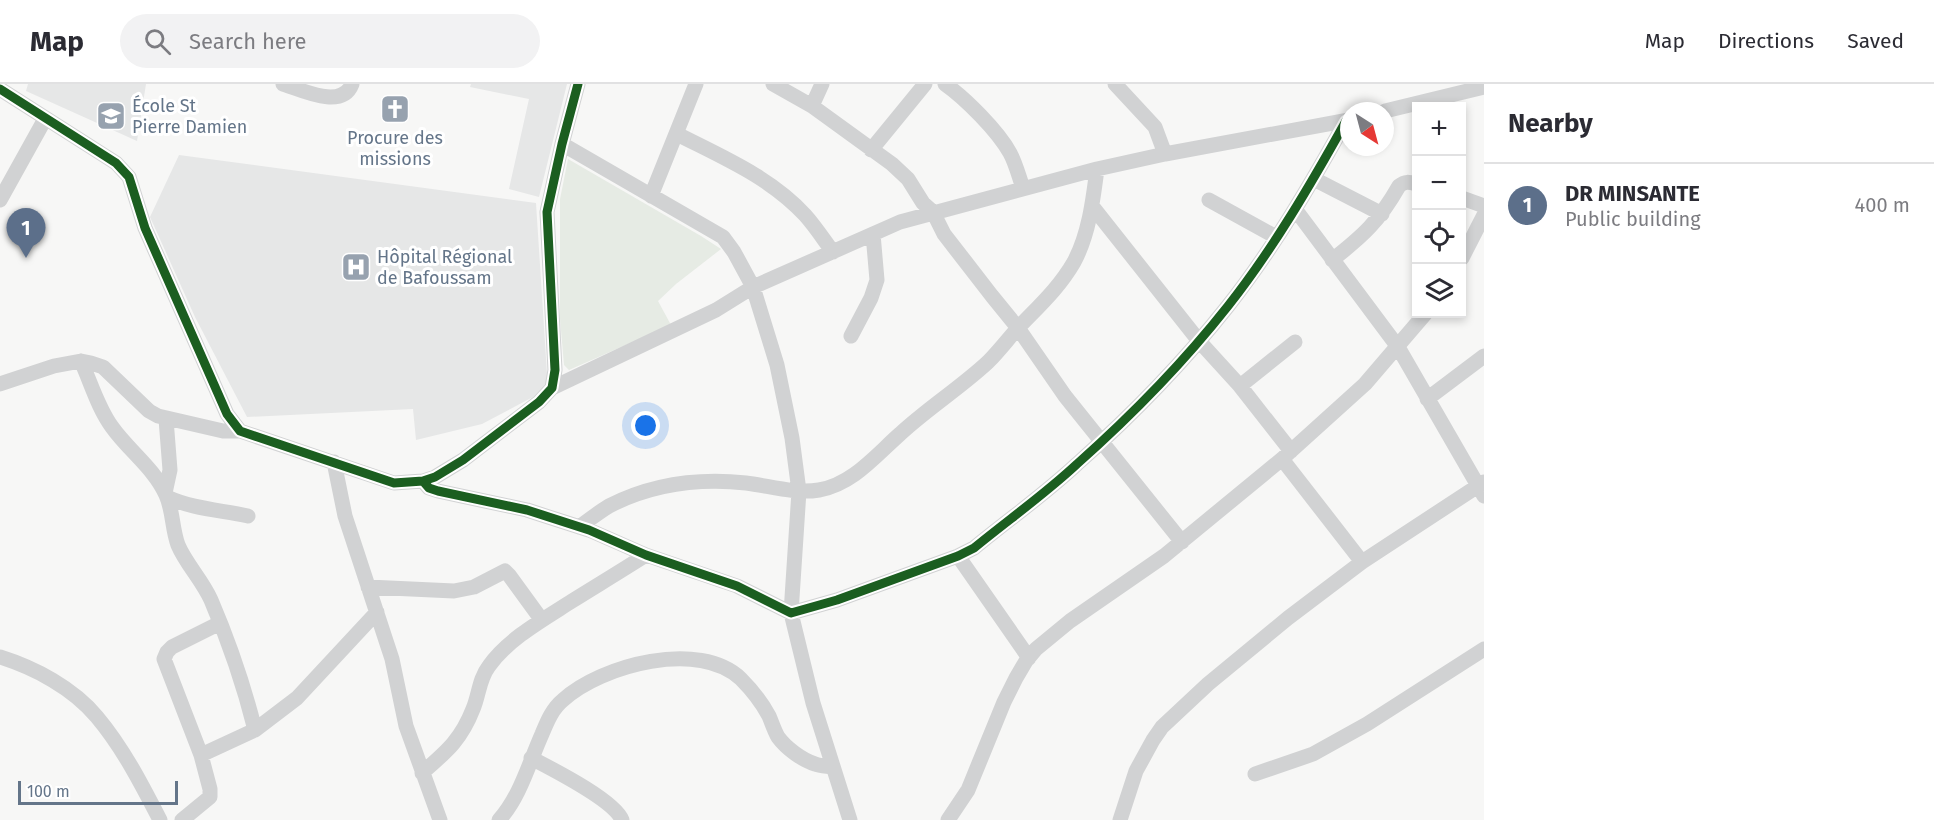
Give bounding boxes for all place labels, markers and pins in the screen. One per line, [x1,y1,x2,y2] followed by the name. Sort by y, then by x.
[379,93,411,125] church icon: Procure des missions
[132,94,247,138] place label: École St Pierre Damien
[95,100,127,132] school or university icon: École St Pierre Damien
[347,127,443,170] place label: Procure des missions
[6,208,46,258] pin: 1
[377,246,512,289] place label: Hôpital Régional de Bafoussam
[340,251,372,283] hospital icon: Hôpital Régional de Bafoussam

